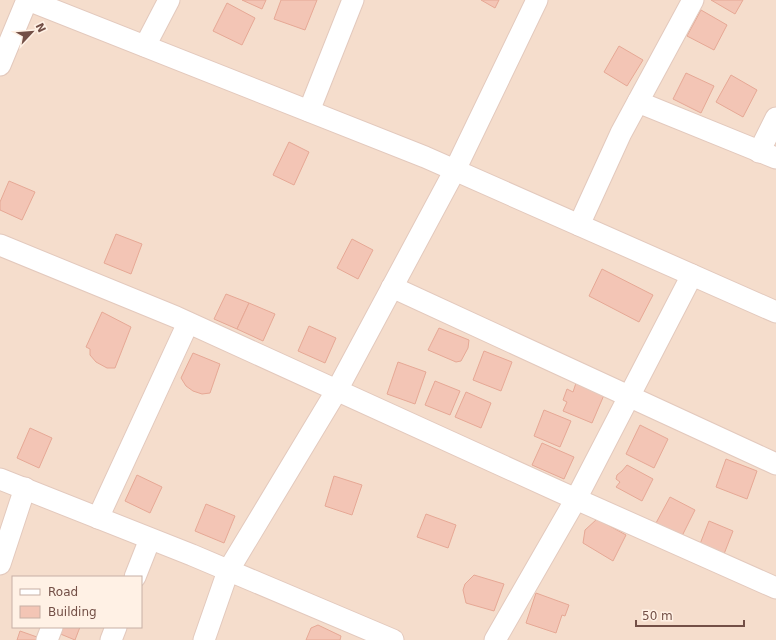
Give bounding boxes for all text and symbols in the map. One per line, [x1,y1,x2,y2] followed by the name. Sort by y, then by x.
[12,12,52,52] north arrow
[33,21,48,35] text: N
[12,576,142,628] legend
[48,585,78,599] text: Road
[636,602,744,628] scale bar
[48,605,97,619] text: Building
[642,609,673,623] text: 50 m

